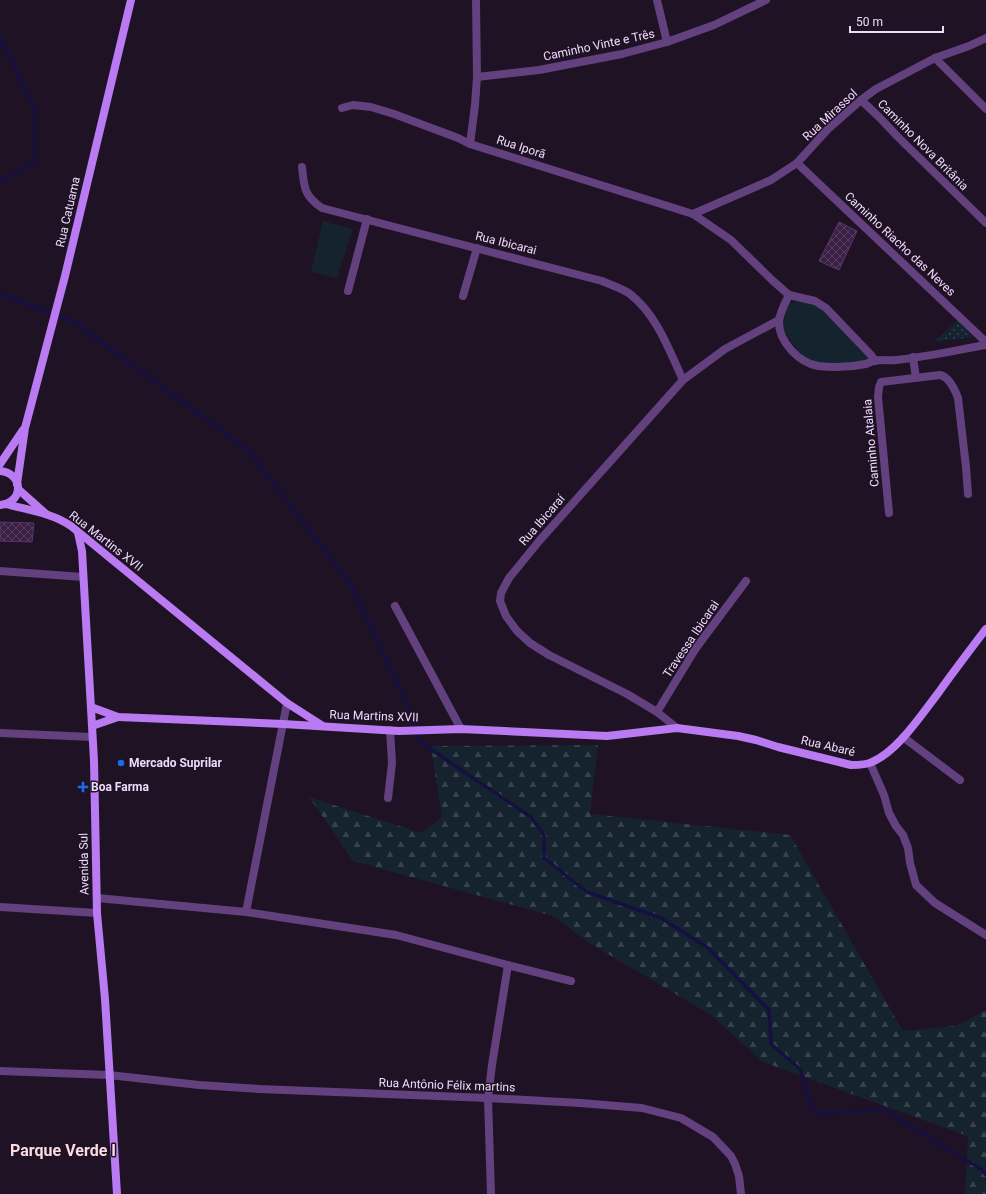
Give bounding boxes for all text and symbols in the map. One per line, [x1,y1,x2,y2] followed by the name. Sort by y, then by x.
[850,8,943,34] scale bar
[856,15,883,29] text: 50 m
[542,26,656,64] street label: Caminho Vinte e Três
[800,86,860,144] street label: Rua Mirassol
[875,97,971,193] street label: Caminho Nova Britânia
[495,133,547,161] street label: Rua Iporã
[53,175,83,249] street label: Rua Catuama
[842,189,958,299] street label: Caminho Riacho das Neves
[474,229,538,257] street label: Rua Ibicarai
[860,399,882,487] street label: Caminho Atalaia
[516,491,568,548] street label: Rua Ibicaraí
[67,508,145,574] street label: Rua Martins XVII
[660,598,722,680] street label: Travessa Ibicarai
[329,707,419,725] street label: Rua Martins XVII
[800,733,856,759] street label: Rua Abaré
[129,756,222,770] place label: Mercado Suprilar
[116,758,126,768] marker: Mercado Suprilar
[91,780,149,794] place label: Boa Farma
[78,782,88,792] marker: Boa Farma
[76,833,92,895] street label: Avenida Sul
[378,1076,516,1094] street label: Rua Antônio Félix martins
[10,1141,116,1160] district label: Parque Verde I

